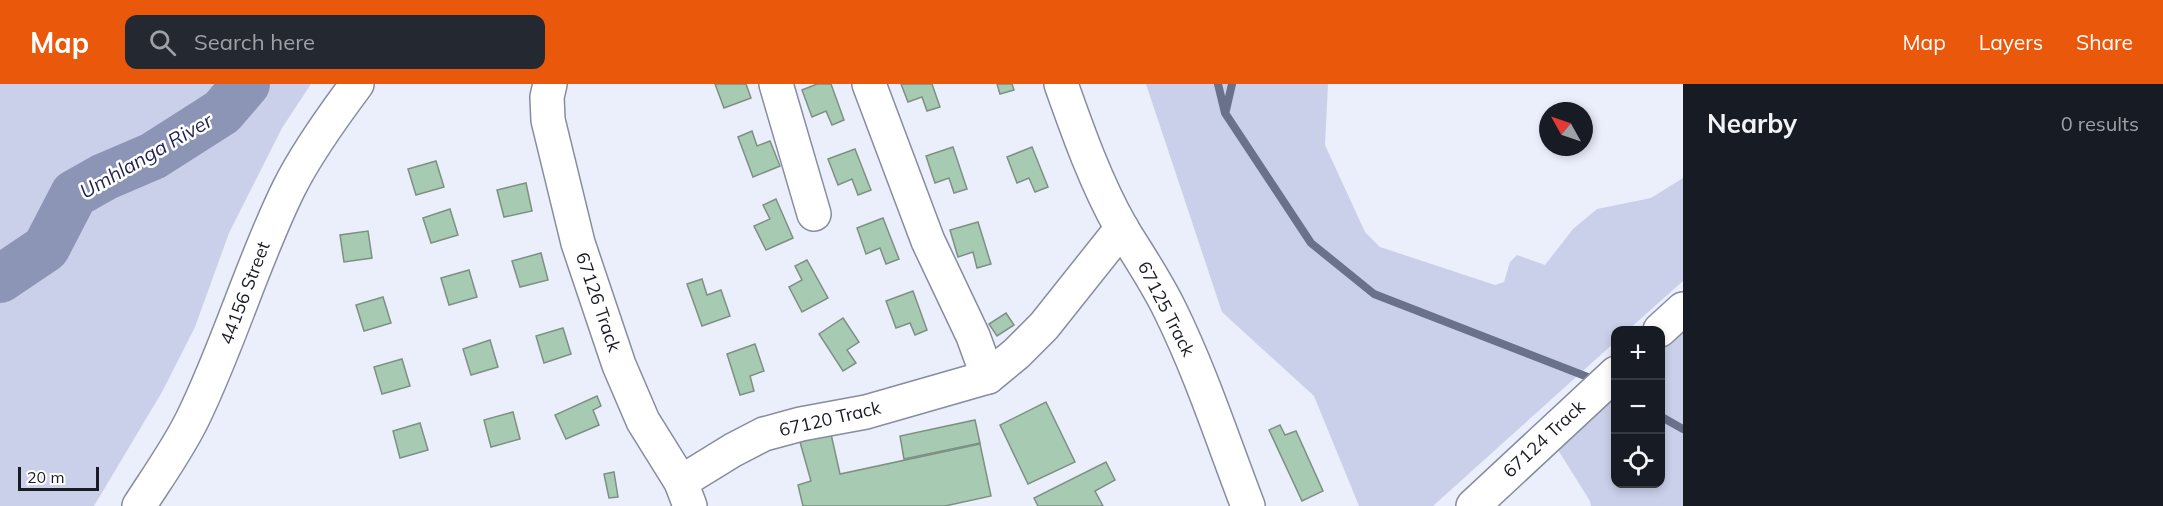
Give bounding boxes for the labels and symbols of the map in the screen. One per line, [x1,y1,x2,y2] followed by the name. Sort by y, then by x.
[1539,102,1593,156] north arrow
[75,107,217,204] water label: Umhlanga River
[214,238,275,348] street label: 44156 Street
[571,249,626,355] street label: 67126 Track
[1133,257,1201,361] street label: 67125 Track
[1498,394,1590,482] street label: 67124 Track
[777,395,884,441] street label: 67120 Track
[18,464,99,492] scale bar

